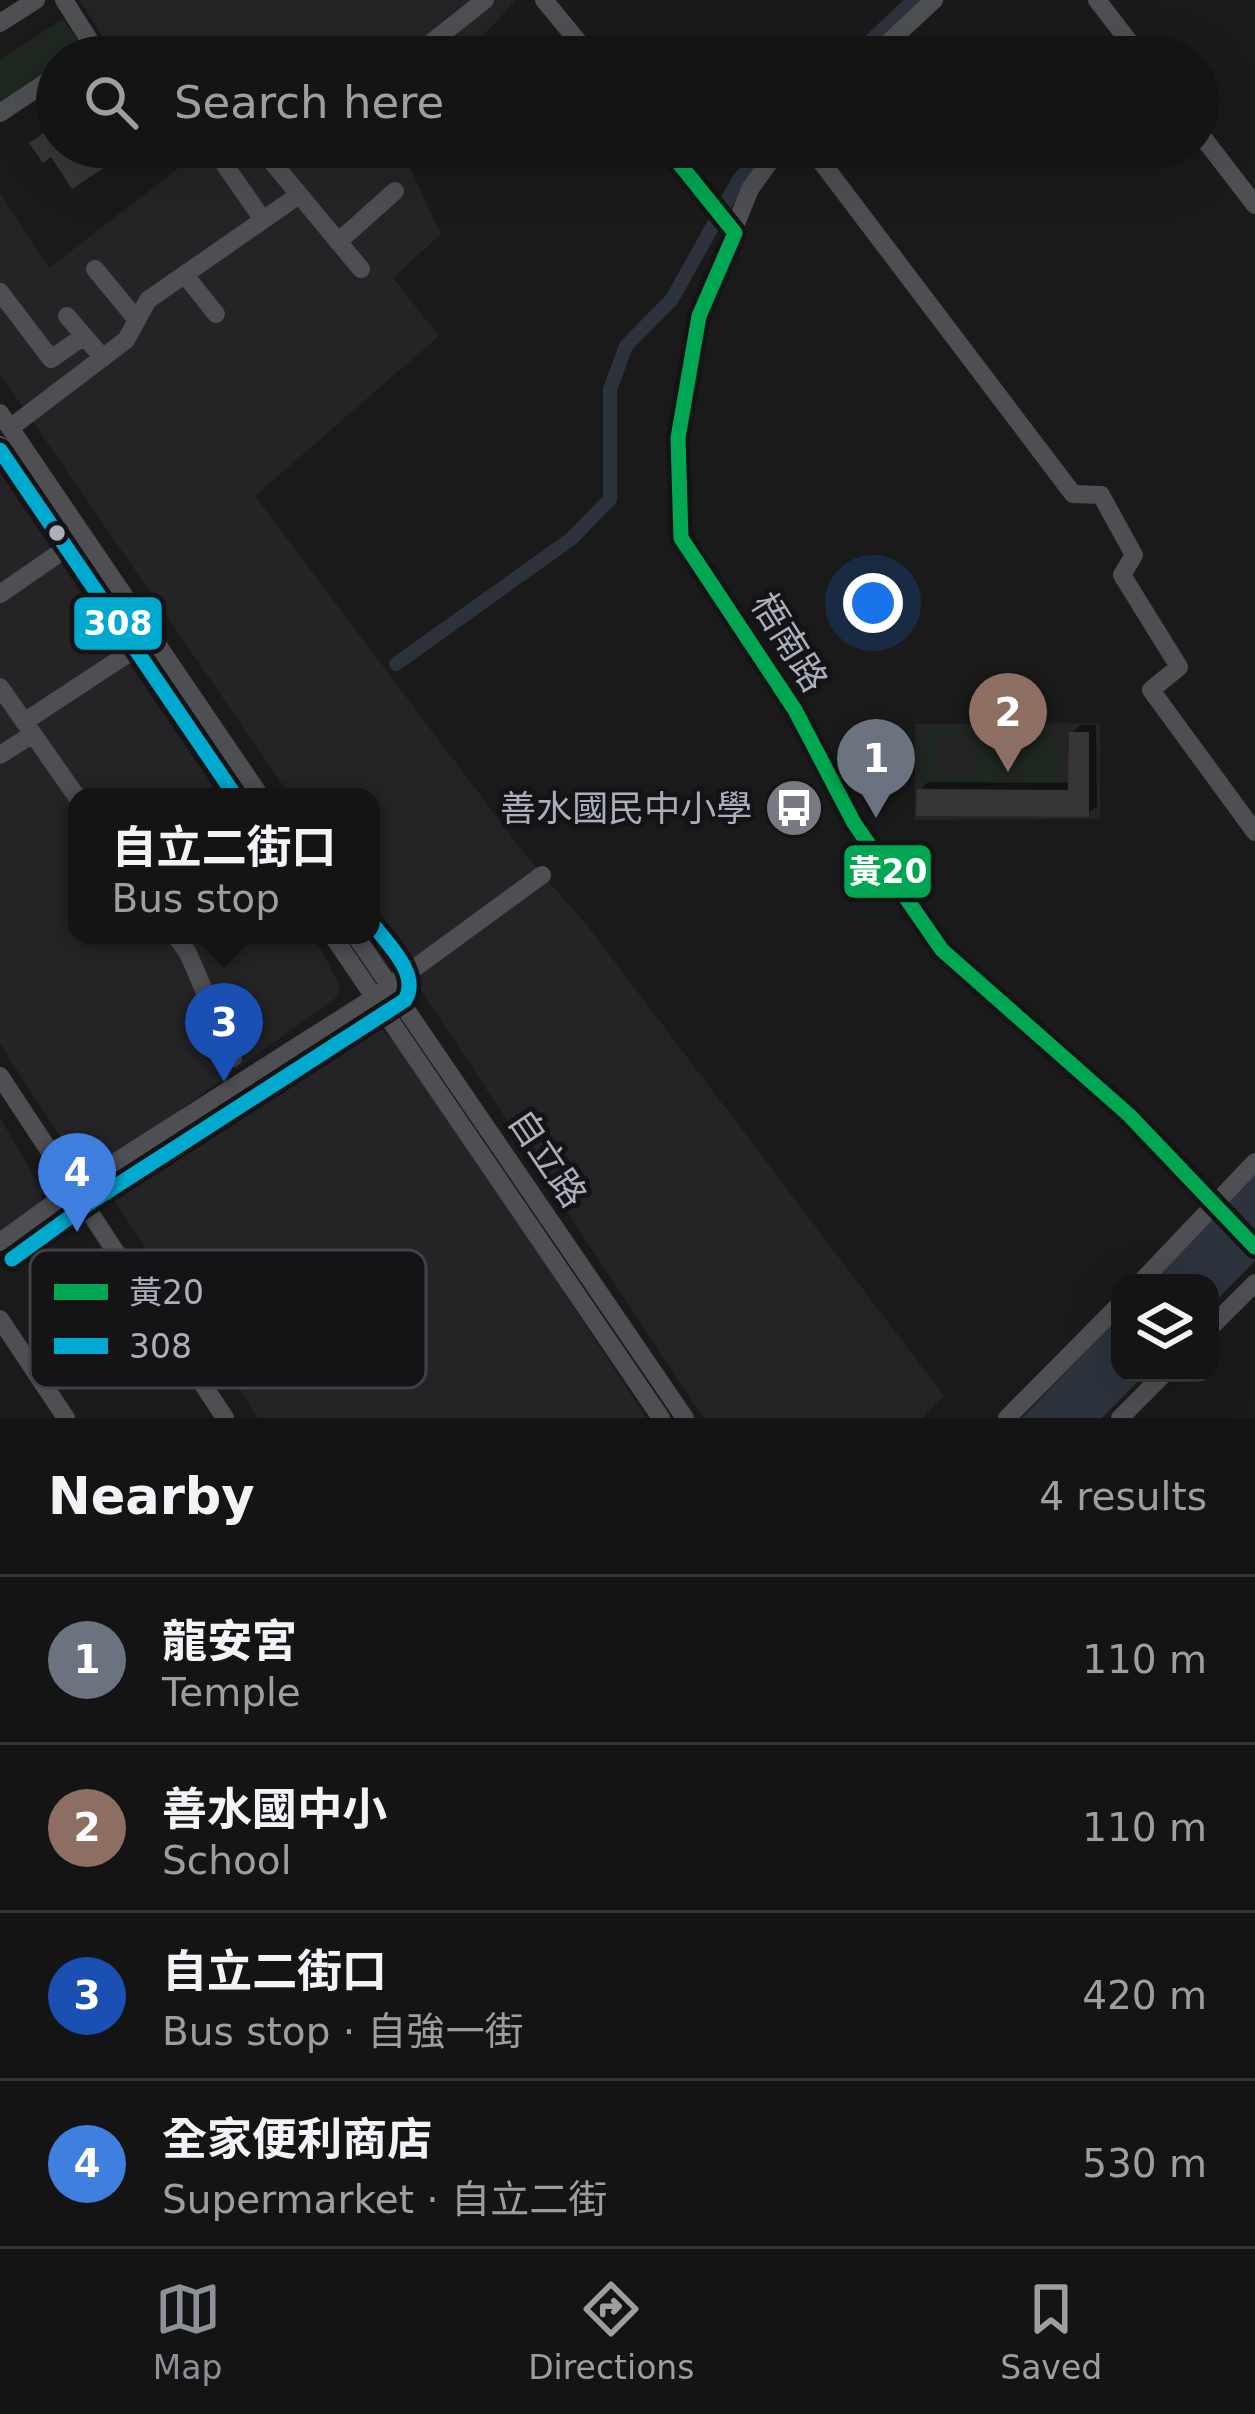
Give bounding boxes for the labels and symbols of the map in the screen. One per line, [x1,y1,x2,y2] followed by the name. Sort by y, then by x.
[46,522,68,544] unlabelled marker
[843,573,903,633] your location
[744,586,836,699] street label: 梧南路
[72,595,164,652] line badge: 308
[84,604,152,643] text: 308
[969,673,1047,772] pin: 2
[837,719,915,818] pin: 1
[763,777,825,839] bus stop icon: 善水國民中小學
[500,788,752,829] place label: 善水國民中小學
[842,843,933,900] line badge: 黃20
[849,852,927,891] text: 黃20
[185,983,263,1082] pin: 3
[500,1102,595,1215] street label: 自立路
[38,1133,116,1232] pin: 4
[30,1250,426,1388] legend
[129,1273,204,1312] text: 黃20
[129,1327,192,1366] text: 308

